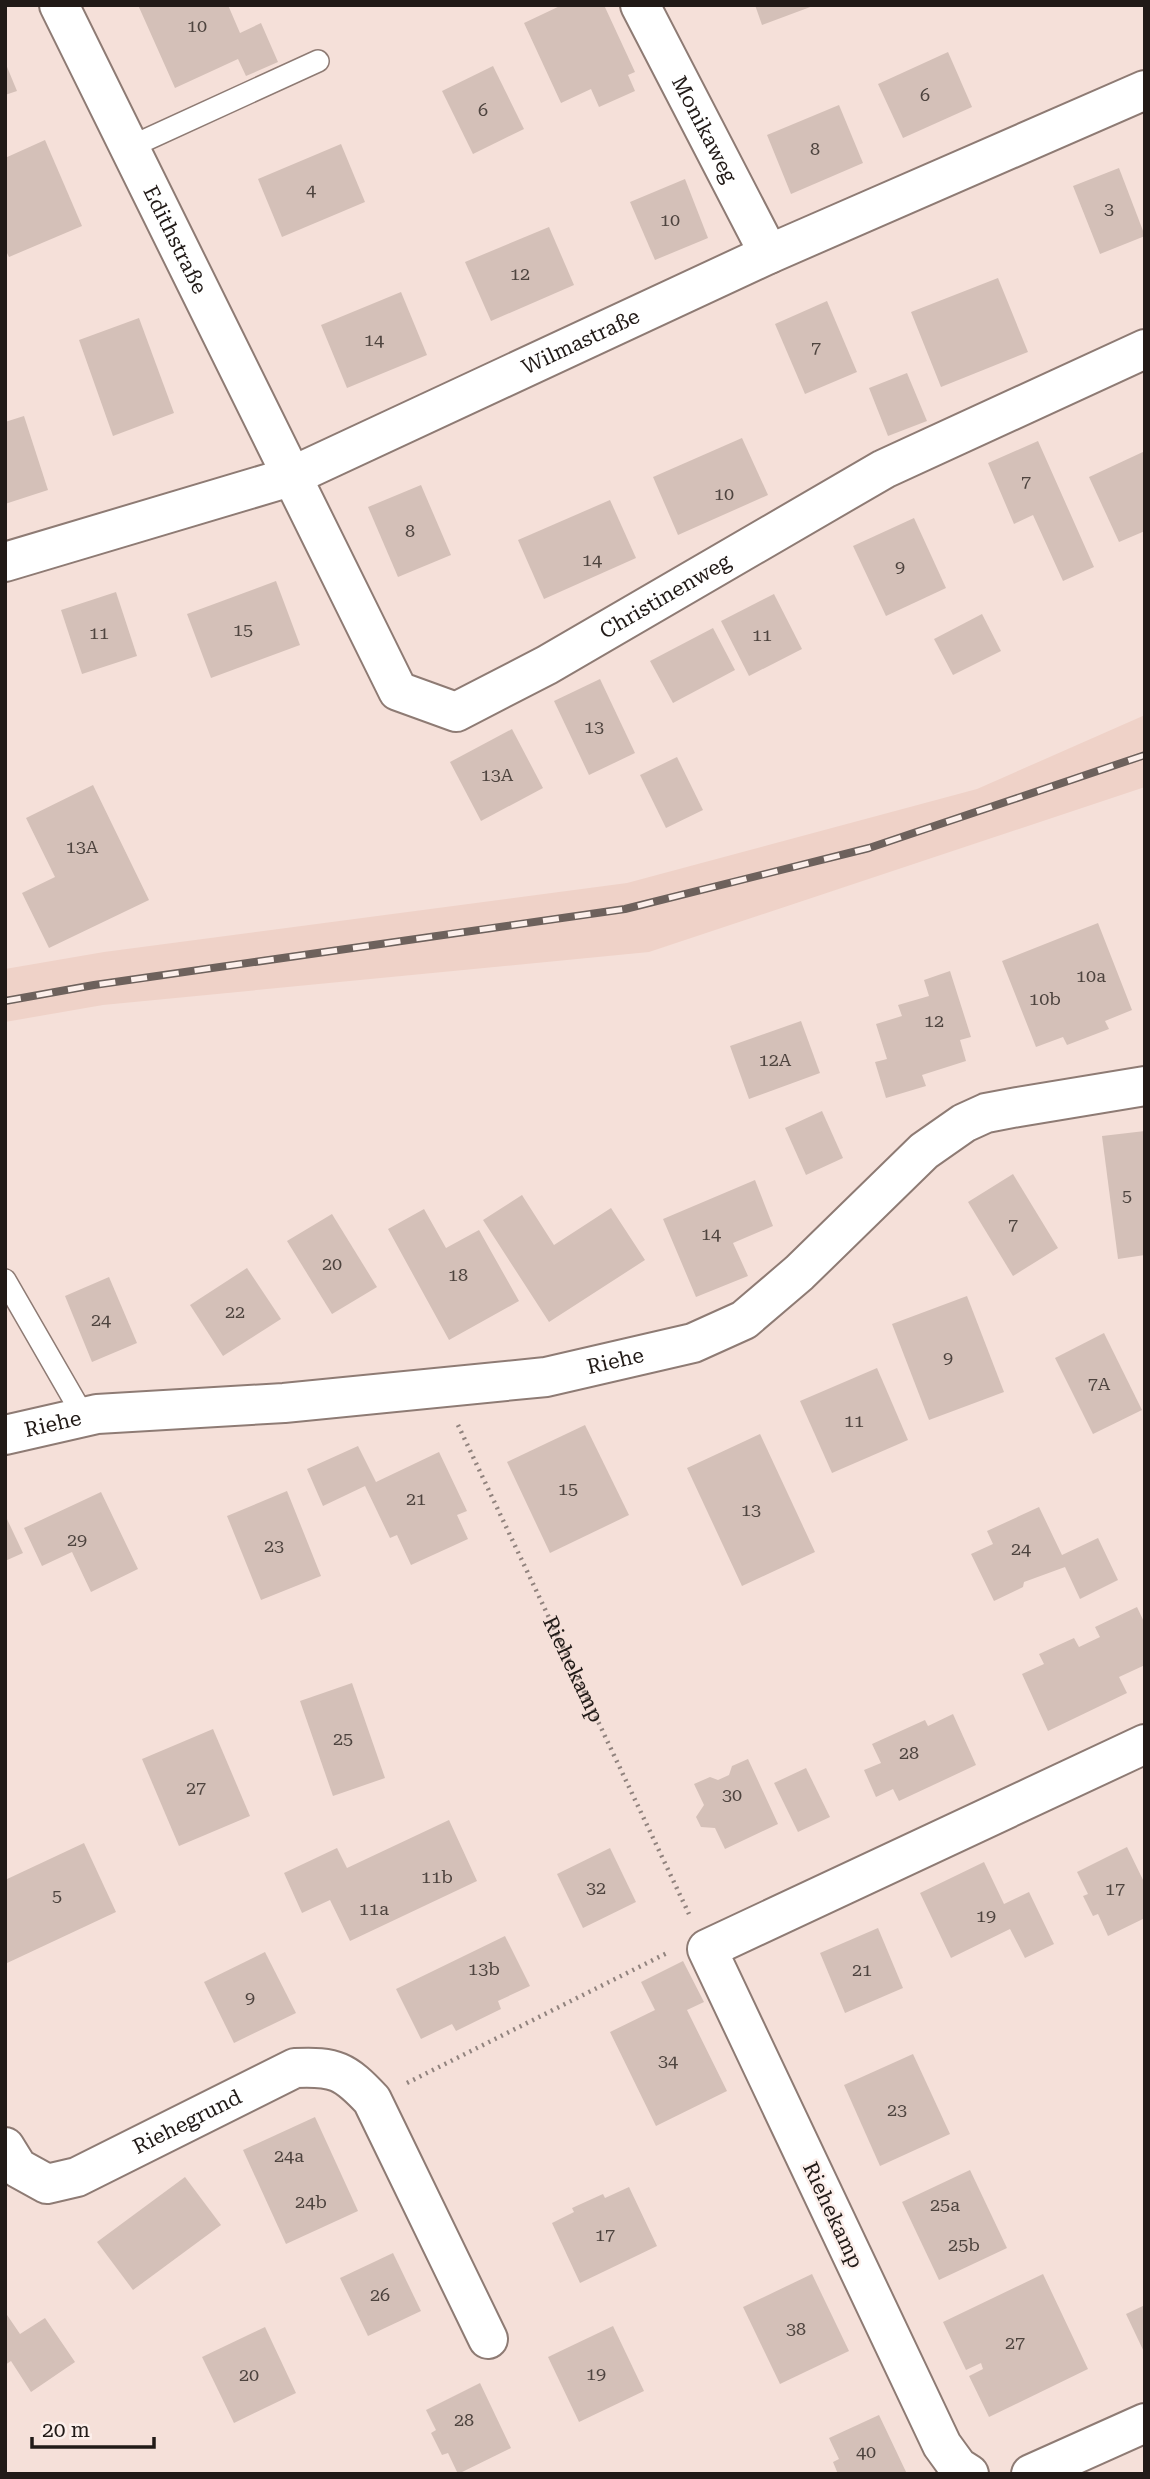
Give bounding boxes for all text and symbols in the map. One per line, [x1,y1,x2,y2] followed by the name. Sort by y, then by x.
[187,15,207,36] house number: 10
[667,72,742,187] street label: Monikaweg
[920,84,930,105] house number: 6
[478,99,488,120] house number: 6
[810,138,820,159] house number: 8
[306,179,316,200] house number: 4
[138,182,212,298] street label: Edithstraße
[1104,198,1114,219] house number: 3
[660,209,680,230] house number: 10
[510,263,530,284] house number: 12
[518,304,643,379] street label: Wilmastraße
[364,329,384,350] house number: 14
[811,337,821,358] house number: 7
[1021,471,1031,492] house number: 7
[714,483,734,504] house number: 10
[405,520,415,541] house number: 8
[582,549,602,570] house number: 14
[595,549,735,644] street label: Christinenweg
[895,556,905,577] house number: 9
[233,619,253,640] house number: 15
[89,622,109,643] house number: 11
[752,624,772,645] house number: 11
[584,716,604,737] house number: 13
[481,764,514,785] house number: 13A
[66,836,99,857] house number: 13A
[1076,965,1106,986] house number: 10a
[1029,988,1061,1009] house number: 10b
[924,1010,944,1031] house number: 12
[759,1049,792,1070] house number: 12A
[1122,1185,1132,1206] house number: 5
[1008,1214,1018,1235] house number: 7
[701,1223,721,1244] house number: 14
[322,1253,342,1274] house number: 20
[448,1264,468,1285] house number: 18
[225,1301,245,1322] house number: 22
[91,1309,111,1330] house number: 24
[584,1343,646,1379] street label: Riehe
[943,1347,953,1368] house number: 9
[1088,1373,1111,1394] house number: 7A
[22,1406,84,1442] street label: Riehe
[844,1410,864,1431] house number: 11
[558,1478,578,1499] house number: 15
[406,1488,426,1509] house number: 21
[741,1499,761,1520] house number: 13
[67,1529,87,1550] house number: 29
[264,1535,284,1556] house number: 23
[1011,1538,1031,1559] house number: 24
[538,1612,609,1726] street label: Riehekamp
[333,1728,353,1749] house number: 25
[899,1742,919,1763] house number: 28
[186,1777,206,1798] house number: 27
[722,1784,742,1805] house number: 30
[421,1866,453,1887] house number: 11b
[586,1877,606,1898] house number: 32
[1105,1878,1125,1899] house number: 17
[52,1885,62,1906] house number: 5
[359,1898,389,1919] house number: 11a
[976,1905,996,1926] house number: 19
[468,1958,500,1979] house number: 13b
[852,1959,872,1980] house number: 21
[245,1987,255,2008] house number: 9
[658,2050,678,2071] house number: 34
[129,2084,246,2159] street label: Riehegrund
[887,2099,907,2120] house number: 23
[274,2145,304,2166] house number: 24a
[798,2158,868,2272] street label: Riehekamp
[295,2191,327,2212] house number: 24b
[930,2194,960,2215] house number: 25a
[595,2224,615,2245] house number: 17
[948,2234,980,2255] house number: 25b
[370,2284,390,2305] house number: 26
[786,2318,806,2339] house number: 38
[1005,2332,1025,2353] house number: 27
[586,2363,606,2384] house number: 19
[239,2364,259,2385] house number: 20
[32,2406,154,2450] scale bar
[454,2409,474,2430] house number: 28
[42,2418,90,2442] text: 20 m
[856,2441,876,2462] house number: 40

